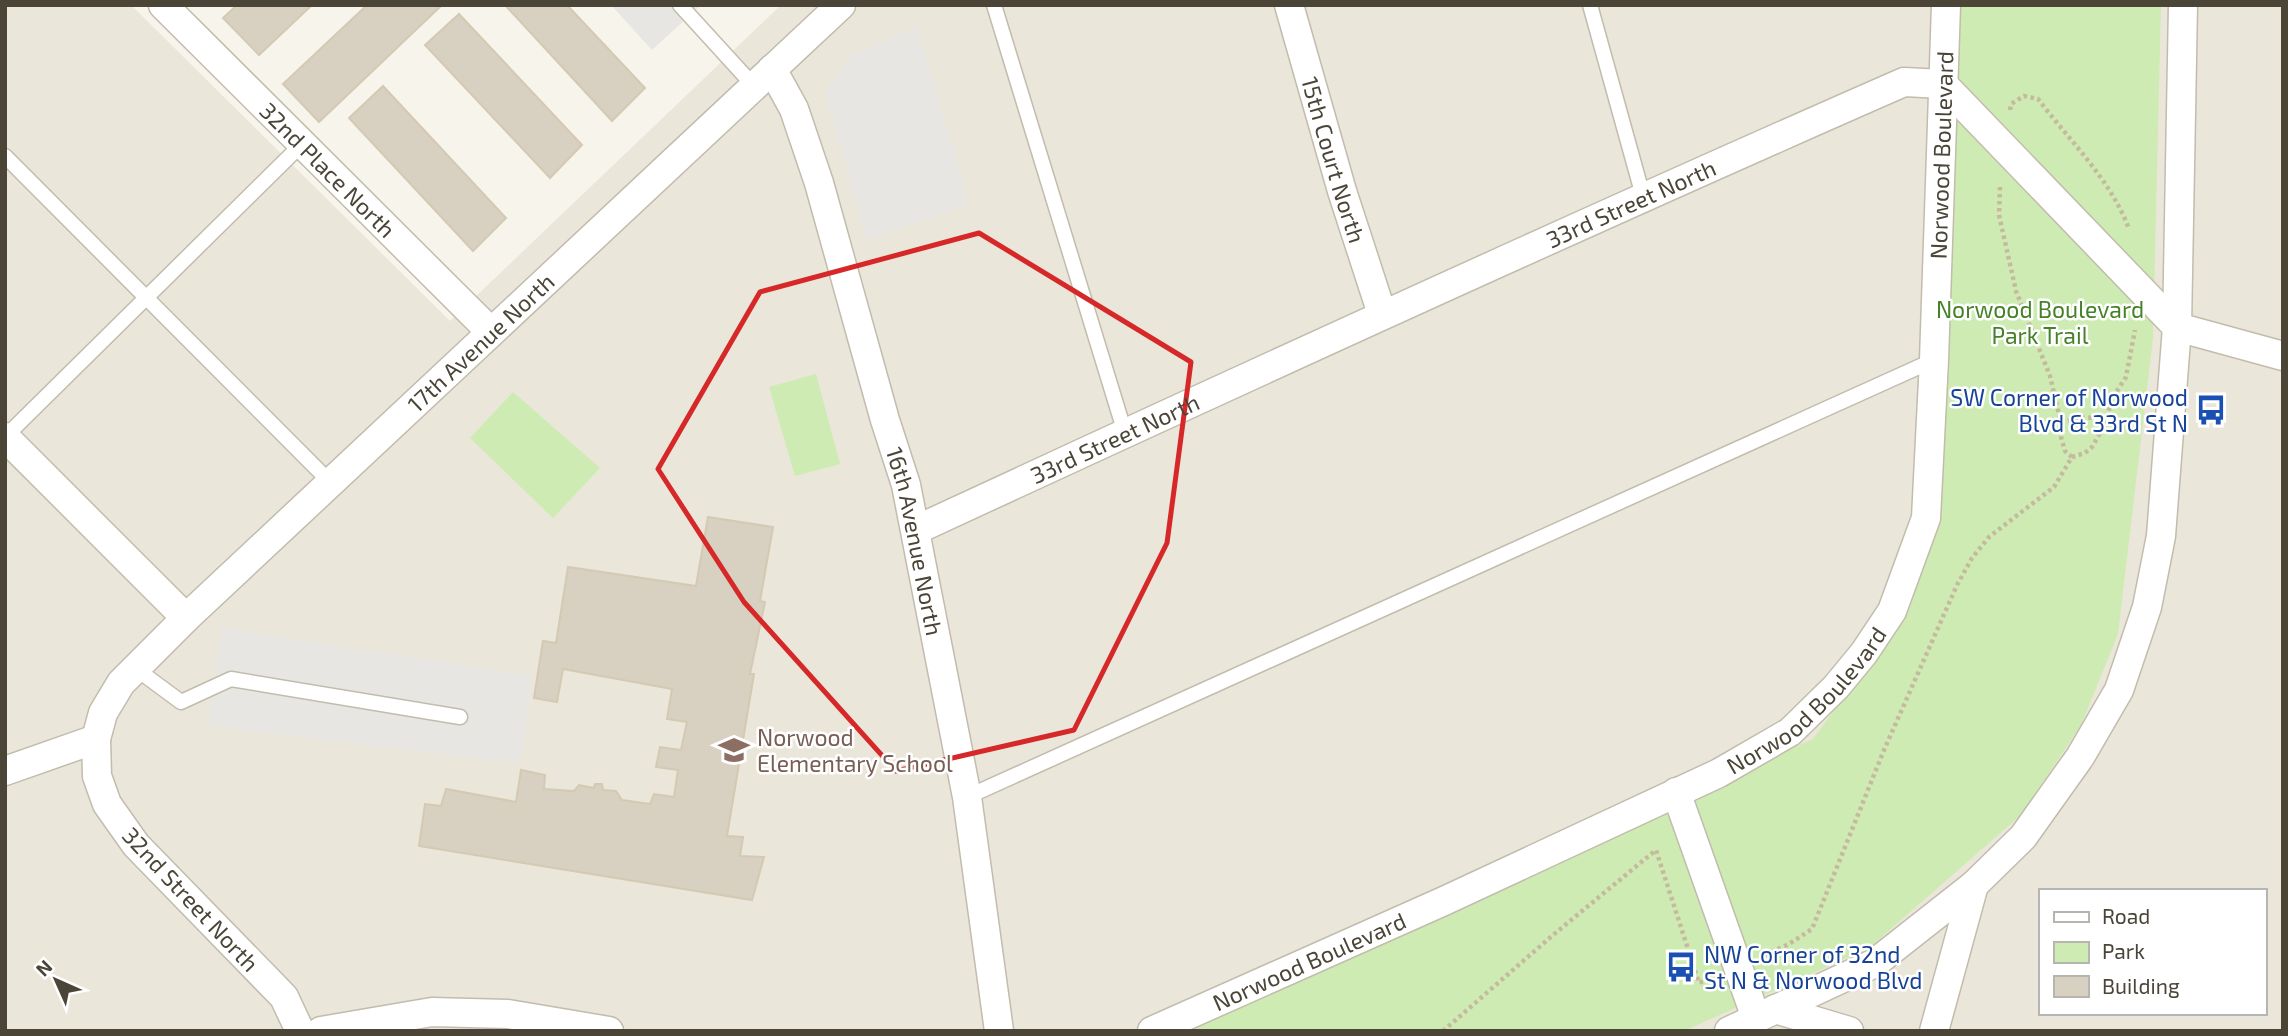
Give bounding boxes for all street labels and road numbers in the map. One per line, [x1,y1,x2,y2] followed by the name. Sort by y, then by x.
[1923,51,1958,260] street label: Norwood Boulevard
[1296,73,1372,246] street label: 15th Court North
[254,96,402,243] street label: 32nd Place North
[1542,153,1720,253] street label: 33rd Street North
[401,267,560,418] street label: 17th Avenue North
[1026,387,1204,489] street label: 33rd Street North
[881,444,949,638] street label: 16th Avenue North
[1721,621,1892,780] street label: Norwood Boulevard
[117,821,265,977] street label: 32nd Street North
[1208,906,1410,1016] street label: Norwood Boulevard

